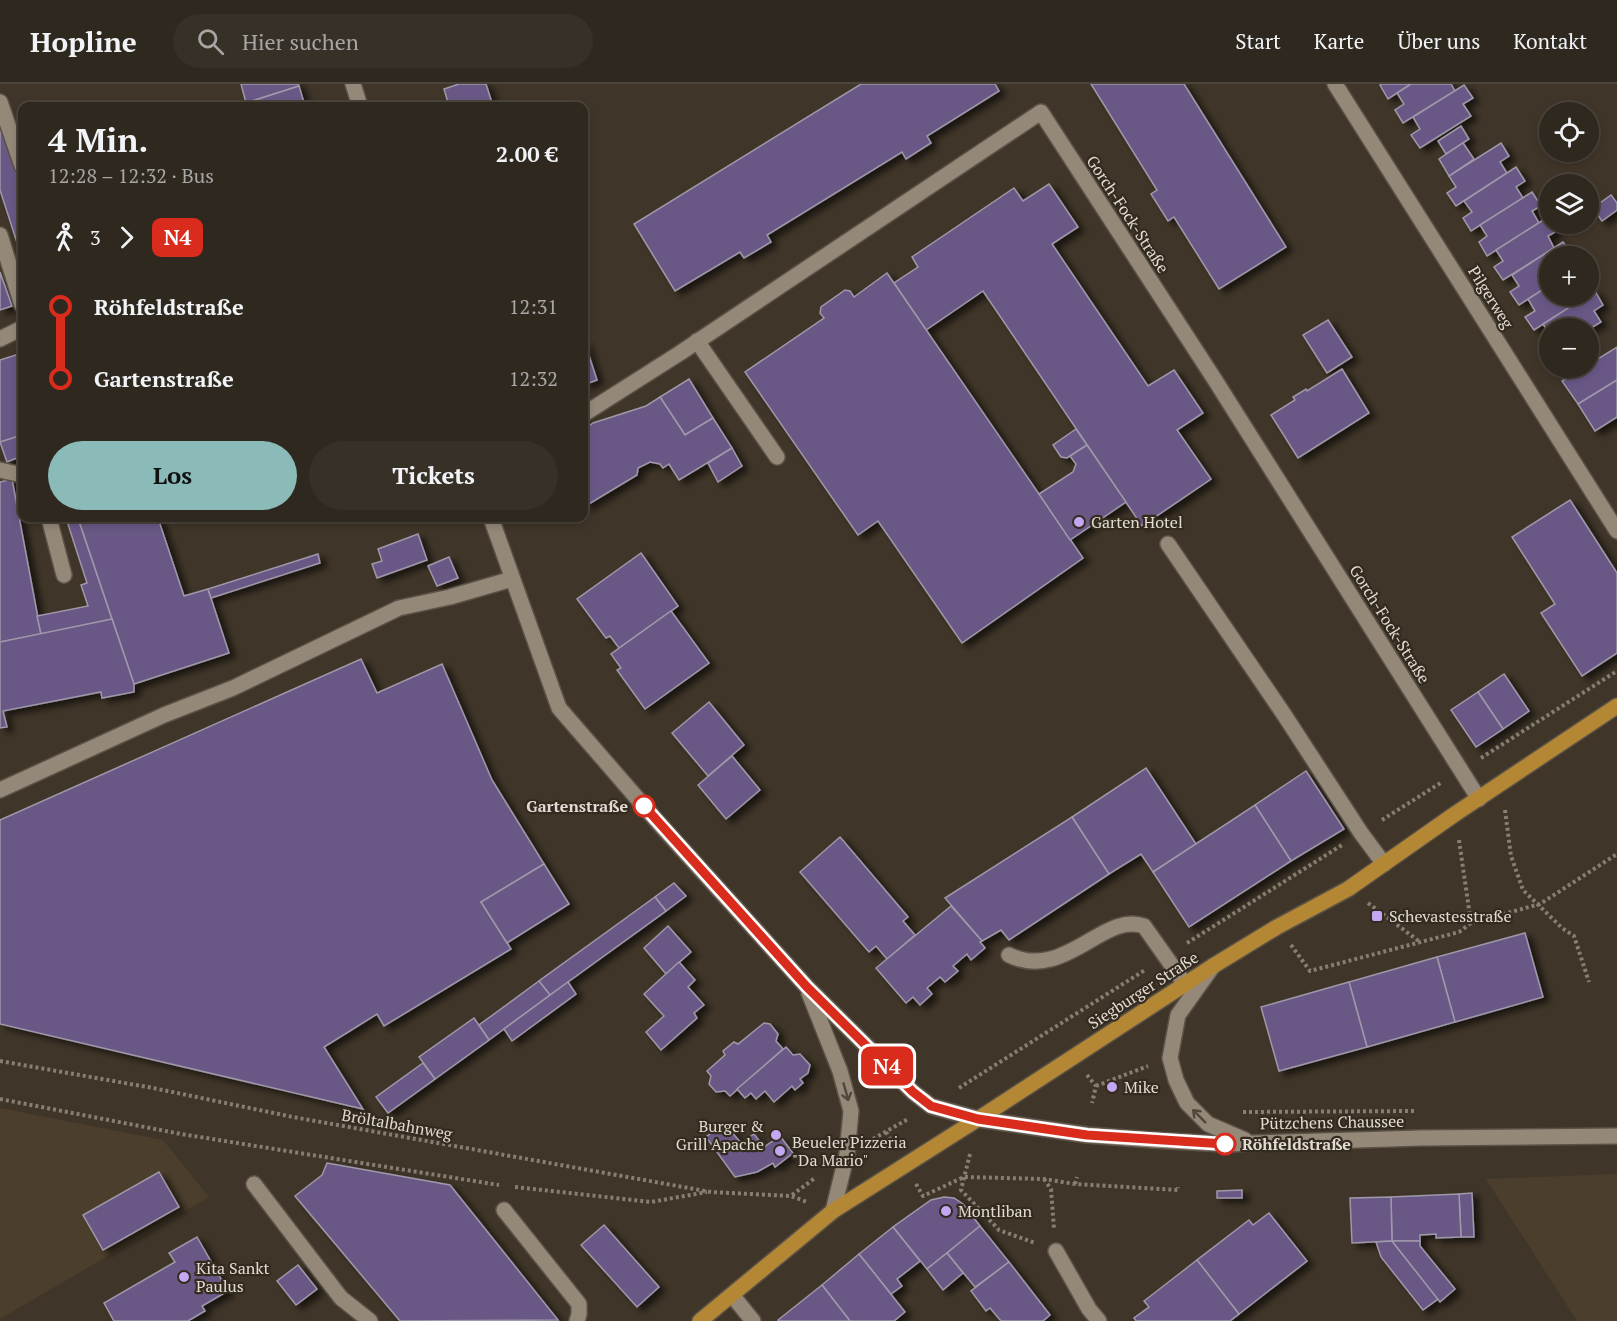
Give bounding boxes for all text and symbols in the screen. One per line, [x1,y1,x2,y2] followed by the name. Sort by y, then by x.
[173,14,593,68] search box
[30,23,137,60] text: Hopline
[194,25,227,58] icon: search
[242,27,359,56] text: Hier suchen
[1235,27,1281,55] text: Start
[1314,27,1364,55] text: Karte
[1397,27,1480,55] text: Über uns
[1513,27,1587,55] text: Kontakt
[1539,102,1599,378] map controls
[1539,102,1599,162] button: locate
[48,118,148,161] text: 4 Min.
[496,139,558,168] text: 2.00 €
[1082,151,1174,277] street label: Gorch-Fock-Straße
[48,162,214,189] text: 12:28 – 12:32 · Bus
[1539,174,1599,234] button: layers
[48,221,81,254] icon: walk
[110,221,143,254] icon: forward
[164,223,191,251] text: N4
[90,224,101,251] text: 3
[1539,246,1599,306] button: +
[1463,262,1519,333] street label: Pilgerweg
[94,292,244,321] text: Röhfeldstraße
[509,293,558,320] text: 12:31
[1539,318,1599,378] button: −
[94,364,234,393] text: Gartenstraße
[509,365,558,392] text: 12:32
[48,441,297,510] button: Los
[309,441,558,510] button: Tickets
[1091,511,1183,533] place label: Garten Hotel
[1072,515,1086,529] marker: Garten Hotel
[1345,560,1435,688] street label: Gorch-Fock-Straße
[526,795,628,817] place label: Gartenstraße
[633,795,655,817] marker: Gartenstraße
[1389,905,1512,927] place label: Schevastesstraße
[1370,909,1384,923] marker: Schevastesstraße
[1084,946,1202,1034] street label: Siegburger Straße
[860,1046,914,1086] line badge: N4
[873,1052,901,1080] text: N4
[1124,1076,1159,1098] place label: Mike
[1105,1080,1119,1094] marker: Mike
[841,1083,852,1102] one-way arrow
[340,1103,455,1145] street label: Bröltalbahnweg
[1192,1108,1207,1123] one-way arrow
[1260,1110,1404,1134] street label: Pützchens Chaussee
[676,1115,764,1155] place label: Burger & Grill Apache
[769,1128,783,1142] marker: Burger & Grill Apache
[792,1131,907,1171] place label: Beueler Pizzeria "Da Mario"
[1214,1133,1236,1155] marker: Röhfeldstraße
[1242,1133,1351,1155] place label: Röhfeldstraße
[773,1144,787,1158] marker: Beueler Pizzeria "Da Mario"
[958,1200,1033,1222] place label: Montliban
[939,1204,953,1218] marker: Montliban
[196,1257,269,1297] place label: Kita Sankt Paulus
[177,1270,191,1284] marker: Kita Sankt Paulus

